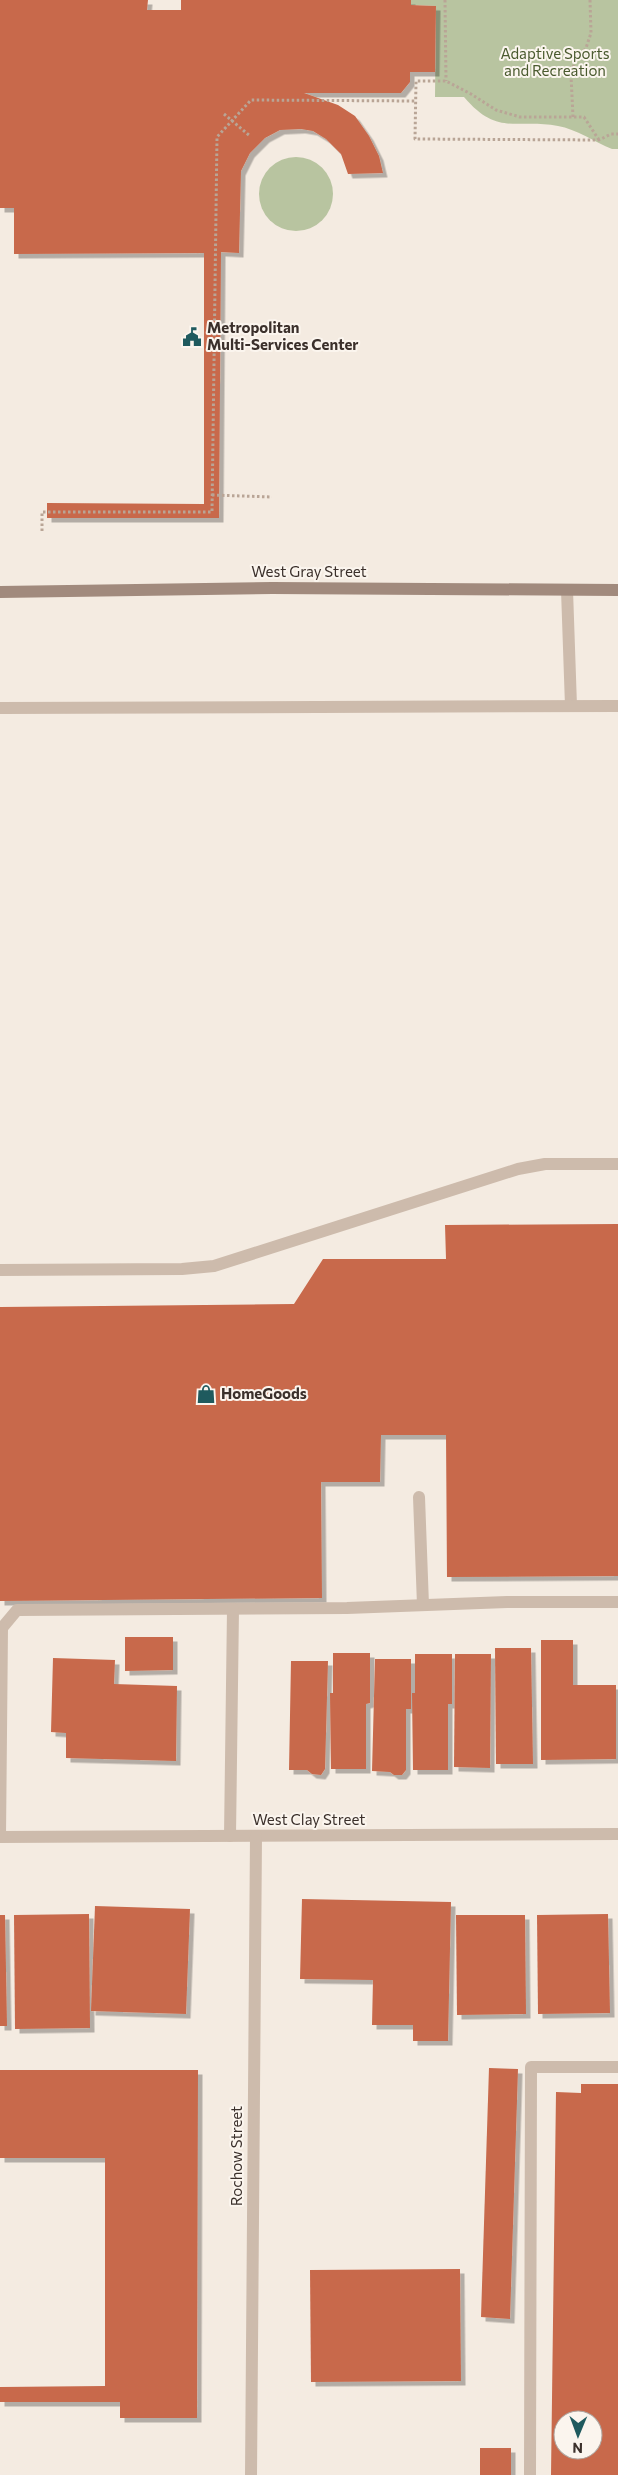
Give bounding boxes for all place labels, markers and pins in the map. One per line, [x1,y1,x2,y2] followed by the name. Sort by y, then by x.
[207,318,359,353] place label: Metropolitan Multi-Services Center
[181,326,203,348] public building icon: Metropolitan Multi-Services Center
[195,1383,217,1405] shop icon: HomeGoods
[221,1384,307,1402] place label: HomeGoods

